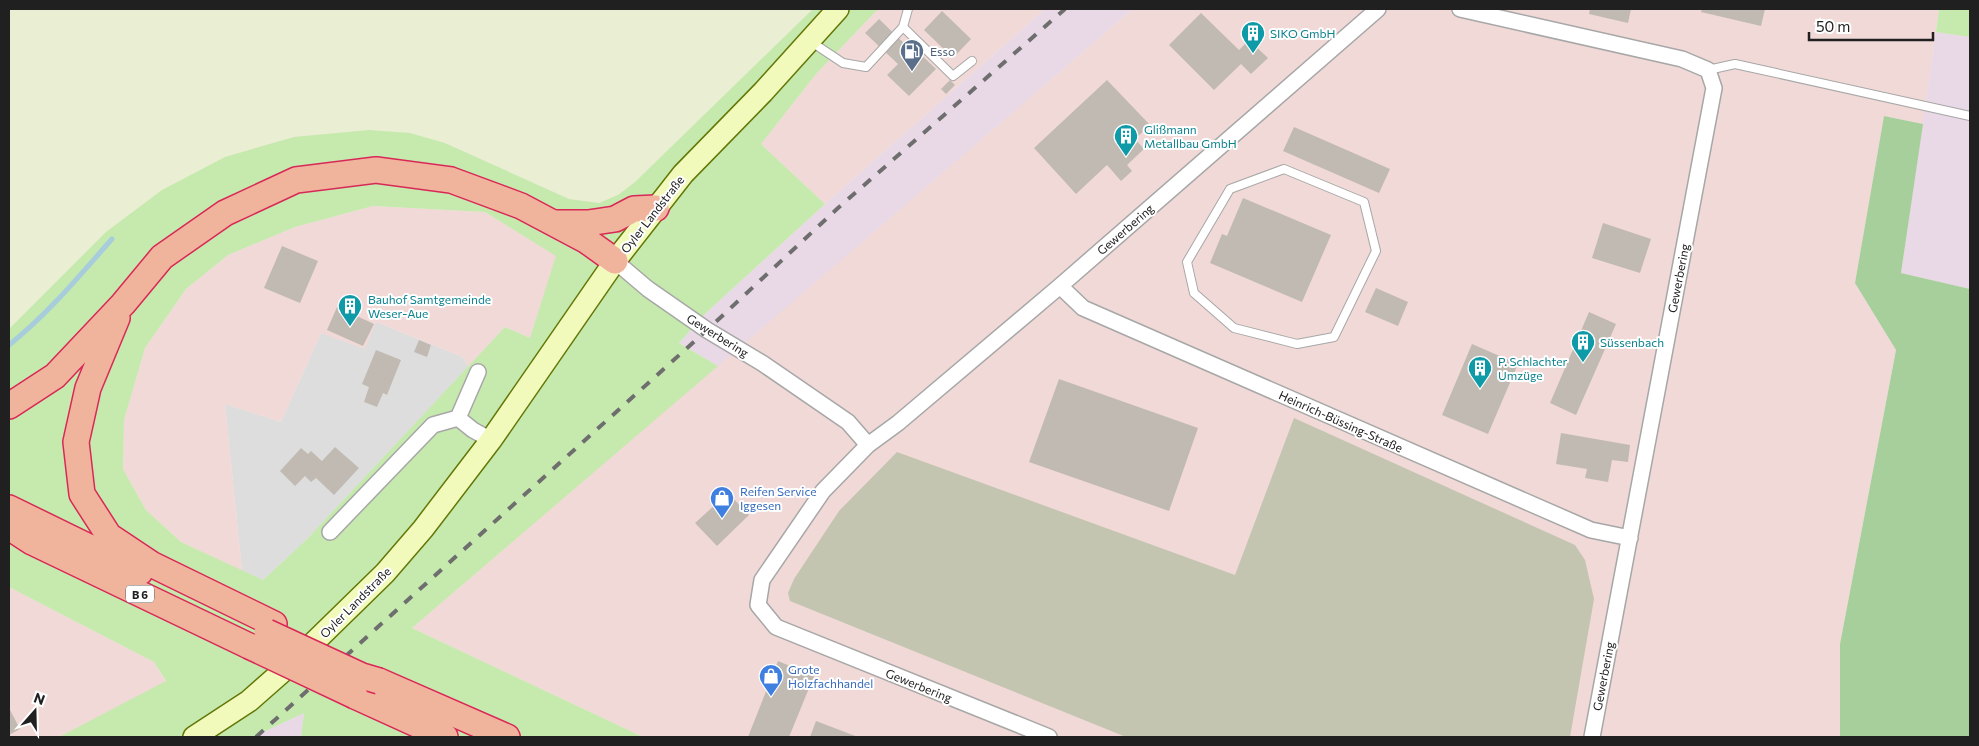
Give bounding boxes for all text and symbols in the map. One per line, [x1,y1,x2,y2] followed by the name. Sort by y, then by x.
[1809,10,1933,42] scale bar
[1816,17,1850,35] text: 50 m
[1240,20,1266,54] building icon: SIKO GmbH
[1270,26,1336,40] place label: SIKO GmbH
[899,38,925,72] fuel station icon: Esso
[930,44,955,58] place label: Esso
[1144,122,1237,150] place label: Glißmann Metallbau GmbH
[1113,123,1139,157] building icon: Glißmann Metallbau GmbH
[617,173,687,255] street label: Oyler Landstraße
[1094,200,1156,257] street label: Gewerbering
[1664,242,1692,314] street label: Gewerbering
[368,292,491,320] place label: Bauhof Samtgemeinde Weser-Aue
[337,293,363,327] building icon: Bauhof Samtgemeinde Weser-Aue
[685,310,752,360] street label: Gewerbering
[1570,329,1596,363] building icon: Süssenbach
[1600,335,1664,349] place label: Süssenbach
[1498,354,1568,382] place label: P. Schlachter Umzüge
[1467,355,1493,389] building icon: P. Schlachter Umzüge
[1277,387,1405,455] street label: Heinrich-Büssing-Straße
[740,484,817,512] place label: Reifen Service Iggesen
[709,485,735,519] shop icon: Reifen Service Iggesen
[317,564,393,640] street label: Oyler Landstraße
[126,586,154,602] road number: B 6
[1589,640,1617,712] street label: Gewerbering
[788,662,873,690] place label: Grote Holzfachhandel
[758,663,784,697] shop icon: Grote Holzfachhandel
[884,665,955,705] street label: Gewerbering
[10,686,60,736] north arrow
[32,689,47,708] text: N

